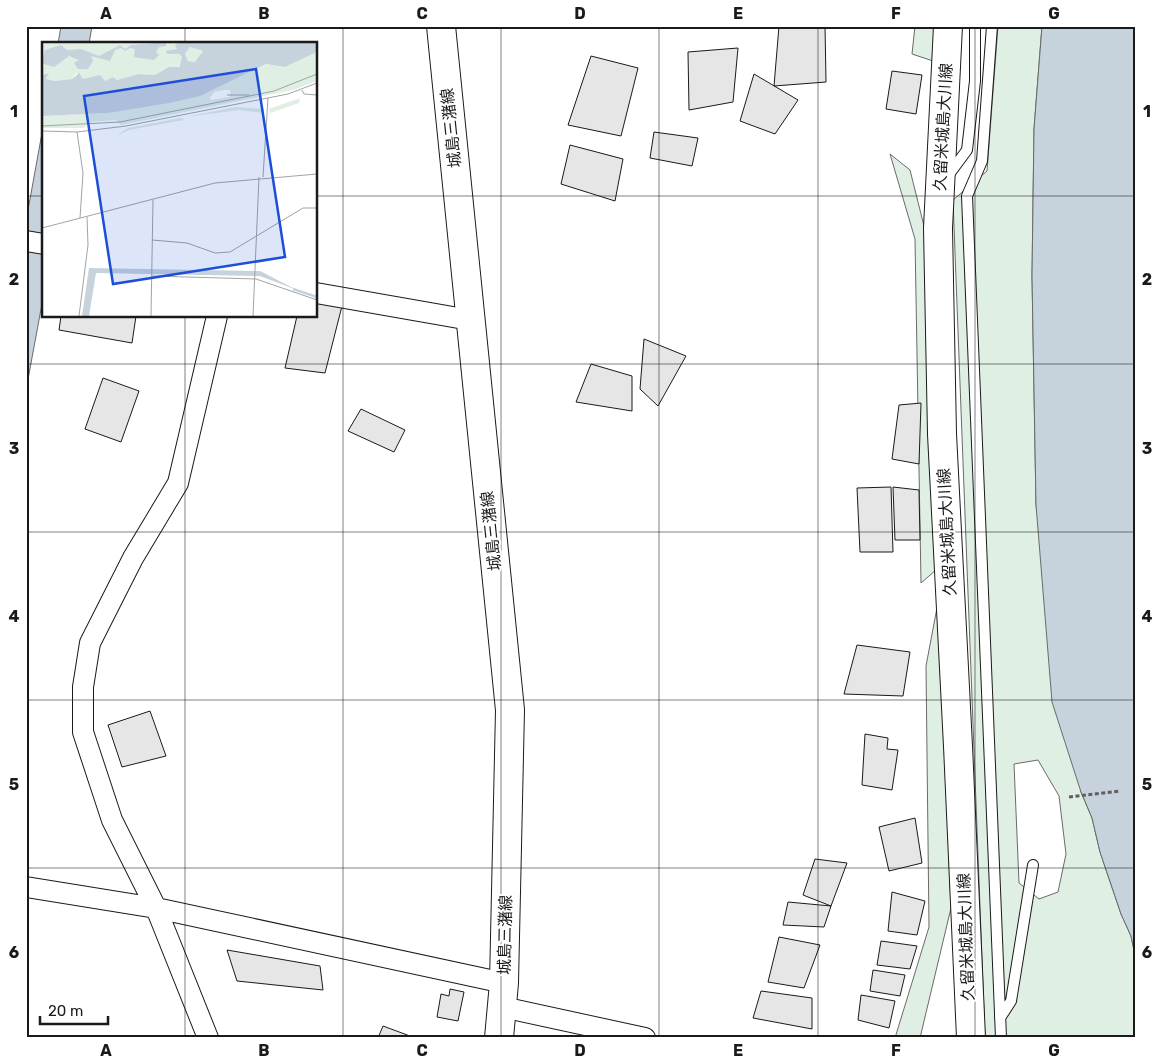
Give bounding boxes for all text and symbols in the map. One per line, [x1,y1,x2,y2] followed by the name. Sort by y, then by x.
[100,4,112,23] text: A
[258,4,270,23] text: B
[416,4,428,23] text: C
[574,4,586,23] text: D
[733,4,743,23] text: E
[891,4,901,23] text: F
[1048,4,1060,23] text: G
[42,42,318,318] inset map
[930,63,956,191] street label: 久留米城島大川線
[437,87,465,169] street label: 城島三潴線
[10,102,18,121] text: 1
[1143,102,1151,121] text: 1
[9,270,19,289] text: 2
[1142,270,1152,289] text: 2
[9,439,19,458] text: 3
[1142,439,1152,458] text: 3
[934,468,960,596] street label: 久留米城島大川線
[477,490,505,572] street label: 城島三潴線
[9,607,20,626] text: 4
[1142,607,1153,626] text: 4
[9,775,19,794] text: 5
[1142,775,1152,794] text: 5
[954,873,978,1001] street label: 久留米城島大川線
[495,895,515,975] street label: 城島三潴線
[9,943,19,962] text: 6
[1142,943,1152,962] text: 6
[40,994,108,1026] scale bar
[48,1002,83,1020] text: 20 m
[100,1041,112,1060] text: A
[258,1041,270,1060] text: B
[416,1041,428,1060] text: C
[574,1041,586,1060] text: D
[733,1041,743,1060] text: E
[891,1041,901,1060] text: F
[1048,1041,1060,1060] text: G

